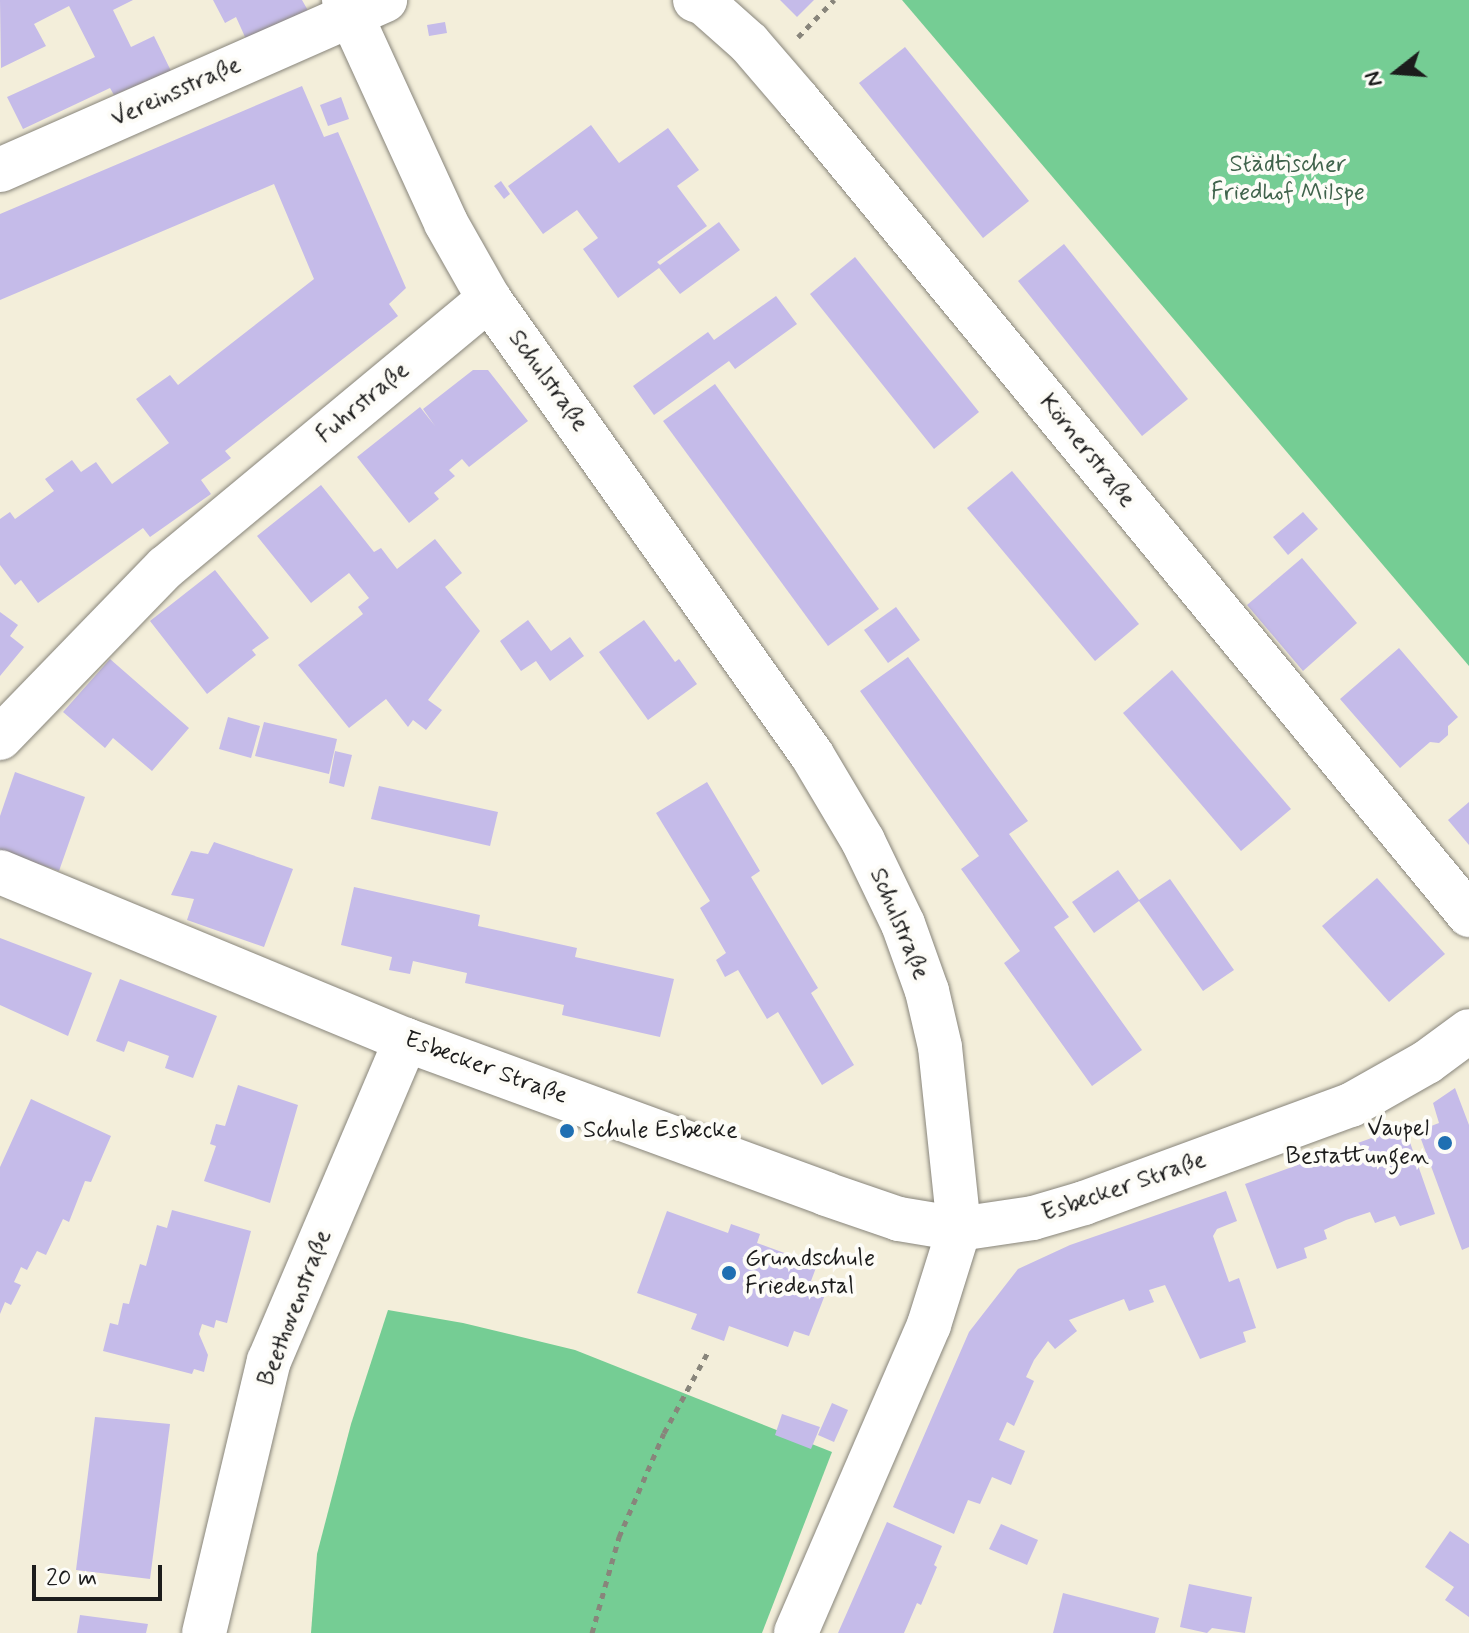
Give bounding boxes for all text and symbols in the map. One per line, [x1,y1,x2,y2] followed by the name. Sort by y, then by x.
[1357,32,1437,112] north arrow
[107,51,245,133] street label: Vereinsstraße
[1359,68,1390,90] text: N
[1212,151,1364,207] park label: Städtischer Friedhof Milspe
[502,325,594,437] street label: Schulstraße
[311,356,415,450] street label: Fuhrstraße
[1033,389,1141,513] street label: Körnerstraße
[863,864,935,984] street label: Schulstraße
[401,1025,571,1111] street label: Esbecker Straße
[1286,1115,1429,1171] place label: Vaupel Bestattungen
[583,1117,738,1145] place label: Schule Esbecke
[558,1122,576,1140] marker: Schule Esbecke
[1436,1134,1454,1152] marker: Vaupel Bestattungen
[1038,1145,1210,1229] street label: Esbecker Straße
[252,1226,338,1390] street label: Beethovenstraße
[745,1245,875,1301] place label: Grundschule Friedenstal
[720,1264,738,1282] marker: Grundschule Friedenstal
[36,1549,166,1599] scale bar
[46,1563,97,1594] text: 20 m

